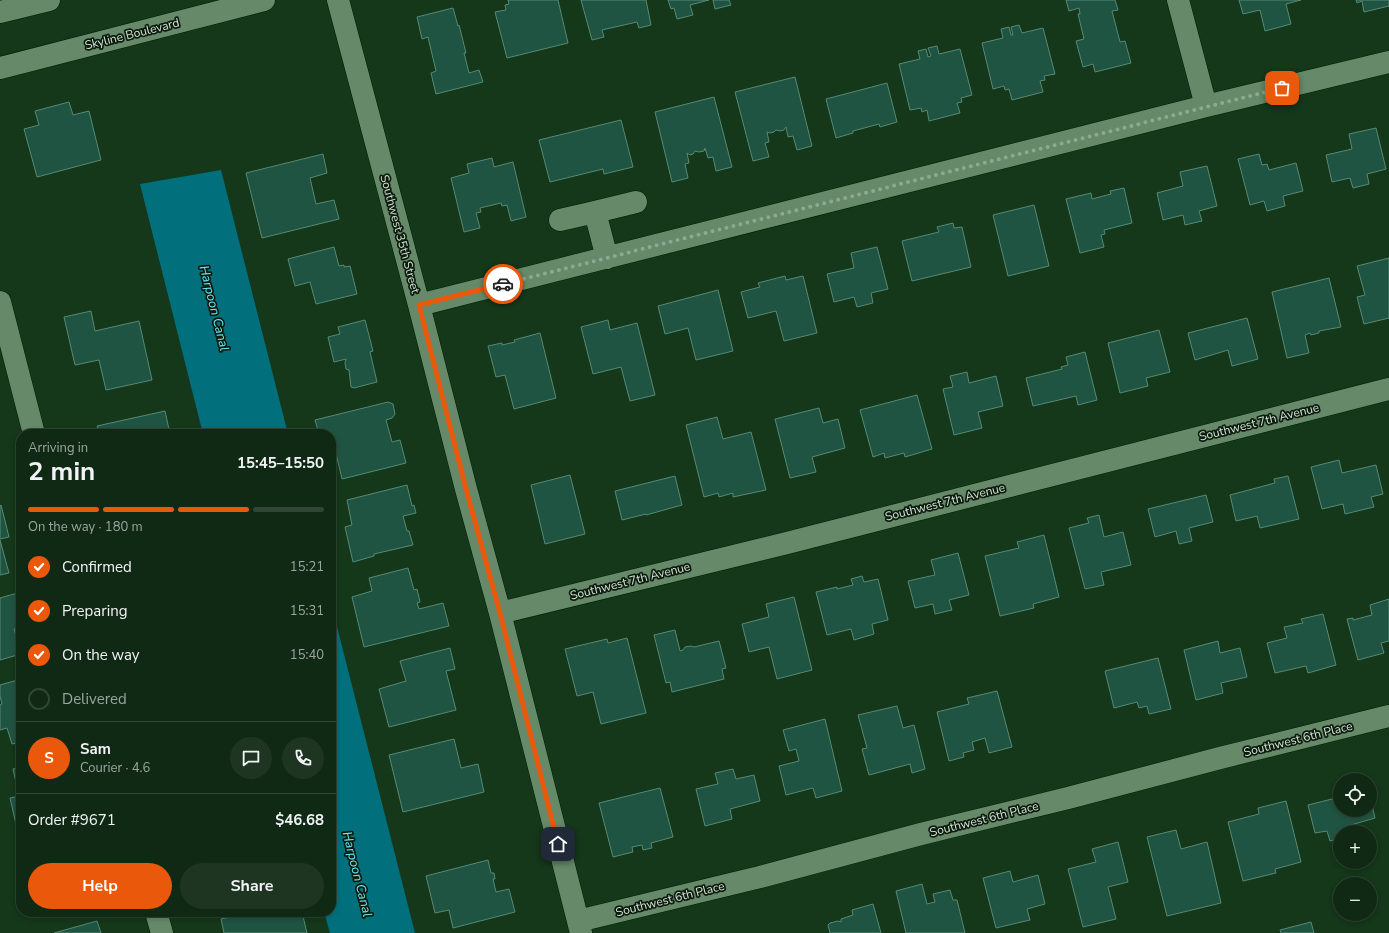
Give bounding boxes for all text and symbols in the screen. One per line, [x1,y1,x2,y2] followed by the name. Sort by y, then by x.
[83,15,181,53] street label: Skyline Boulevard
[1265,71,1299,105] pin
[1271,77,1293,99] icon: bag
[376,173,424,296] street label: Southwest 35th Street
[195,263,233,353] water label: Harpoon Canal
[483,264,523,304] courier
[492,273,514,295] icon: car
[1197,399,1321,445] street label: Southwest 7th Avenue
[28,439,88,457] text: Arriving in
[237,453,324,473] text: 15:45–15:50
[28,454,95,489] text: 2 min
[883,479,1007,525] street label: Southwest 7th Avenue
[28,518,143,536] text: On the way · 180 m
[28,556,50,578] icon: check
[62,557,132,577] text: Confirmed
[290,558,324,576] text: 15:21
[568,558,692,604] street label: Southwest 7th Avenue
[28,600,50,622] icon: check
[62,601,127,621] text: Preparing
[290,602,324,620] text: 15:31
[28,644,50,666] icon: check
[62,645,140,665] text: On the way
[290,646,324,664] text: 15:40
[62,689,127,709] text: Delivered
[1242,718,1354,760] street label: Southwest 6th Place
[230,737,272,779] button: chat
[282,737,324,779] button: phone
[80,739,111,759] text: Sam
[44,748,54,768] text: S
[80,759,150,777] text: Courier · 4.6
[1333,773,1377,921] map controls
[1333,773,1377,817] button: locate
[928,798,1040,840] street label: Southwest 6th Place
[28,810,116,830] text: Order #9671
[275,810,324,830] text: $46.68
[1333,825,1377,869] button: +
[541,827,575,861] pin
[338,829,376,919] water label: Harpoon Canal
[547,833,569,855] icon: home
[28,863,172,909] button: Help
[180,863,324,909] button: Share
[1333,877,1377,921] button: −
[614,878,726,920] street label: Southwest 6th Place

